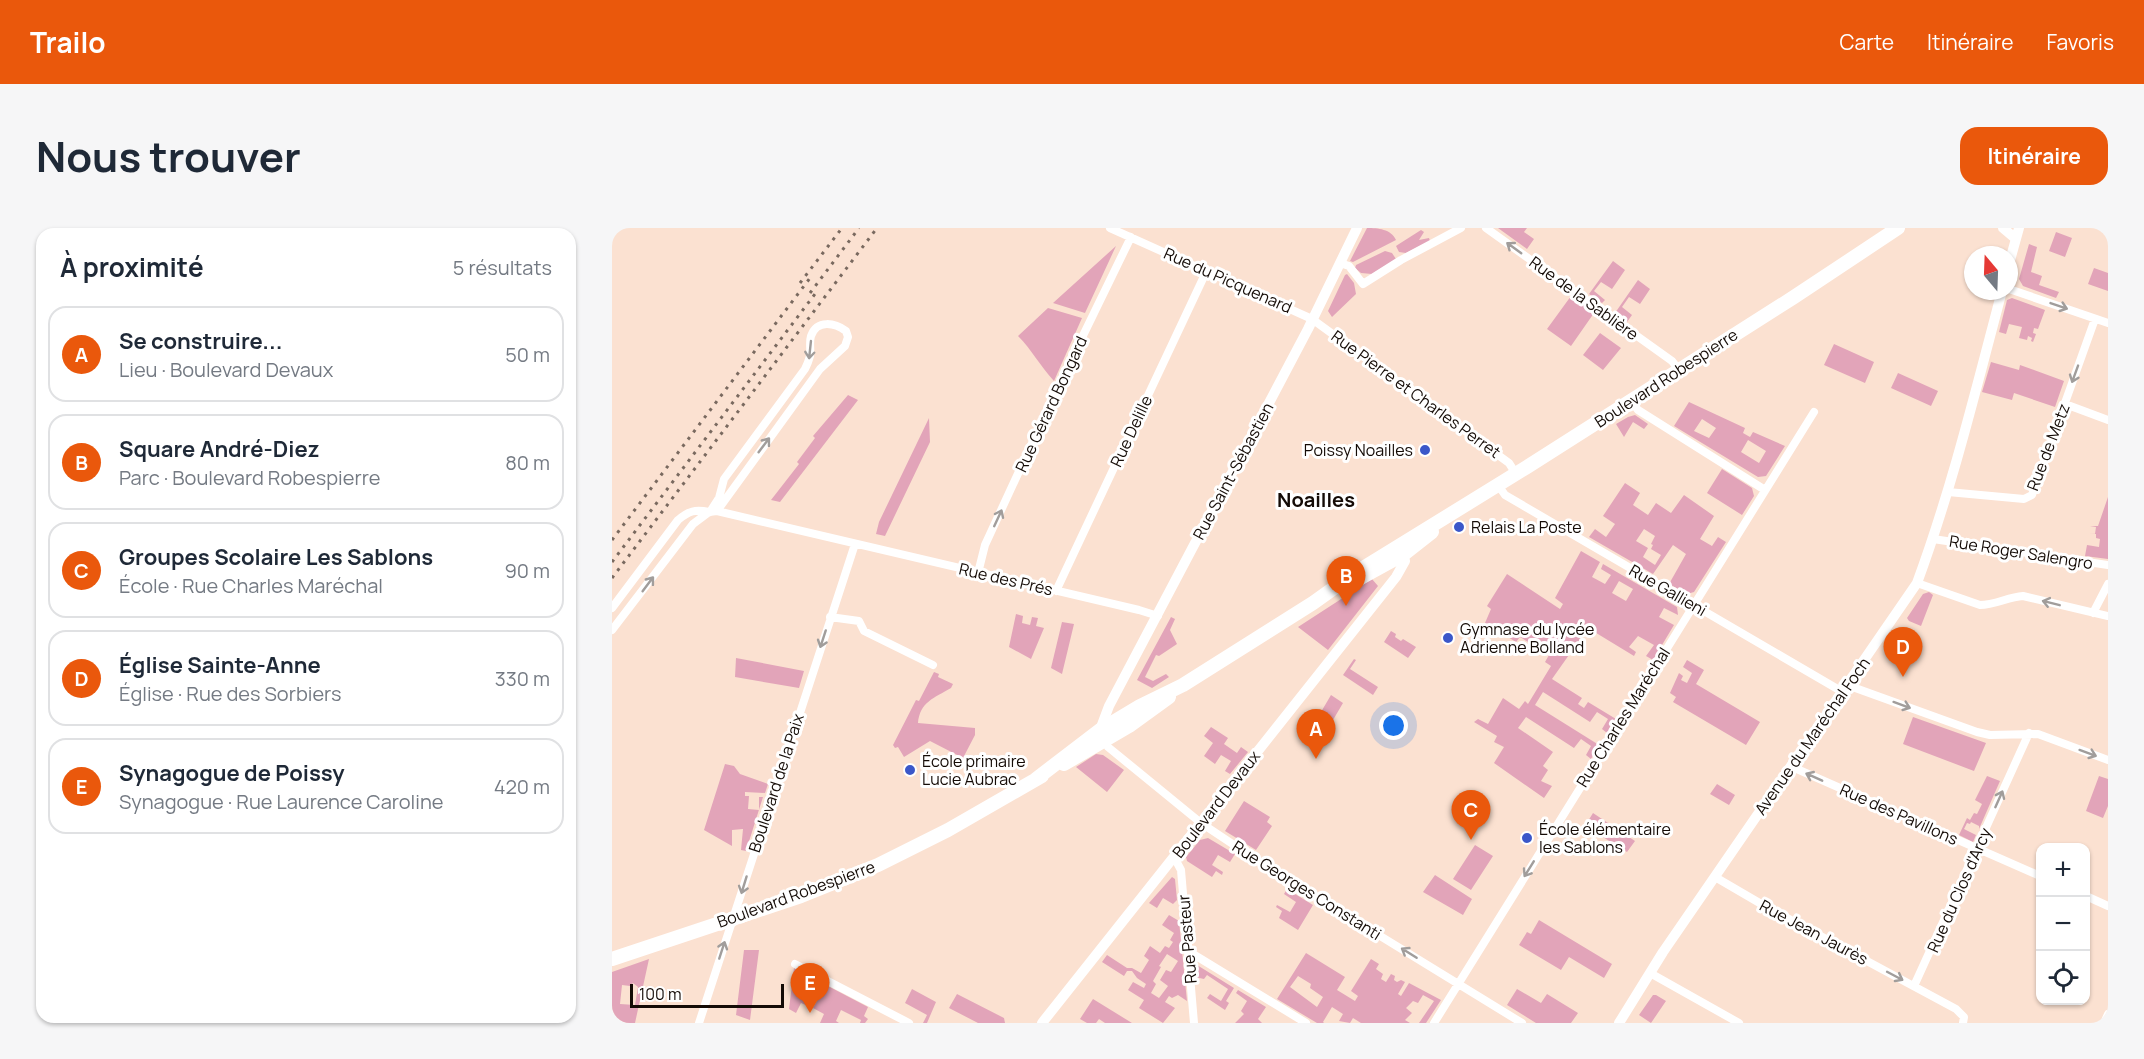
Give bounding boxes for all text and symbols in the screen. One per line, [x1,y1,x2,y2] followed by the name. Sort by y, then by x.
[30,23,106,61] text: Trailo
[1840,28,1894,56] text: Carte
[1927,28,2013,56] text: Itinéraire
[2046,28,2114,56] text: Favoris
[36,127,301,185] text: Nous trouver
[1960,127,2108,185] button: Itinéraire
[1160,242,1296,318] street label: Rue du Picquenard
[1506,242,1522,254] one-way arrow
[1964,246,2018,300] north arrow
[60,249,204,285] text: À proximité
[1525,251,1643,345] street label: Rue de la Sablière
[453,254,552,281] text: 5 résultats
[2049,302,2067,313] one-way arrow
[1590,323,1742,433] street label: Boulevard Robespierre
[1327,325,1505,463] street label: Rue Pierre et Charles Perret
[119,326,282,356] text: Se construire...
[1010,332,1092,476] street label: Rue Gérard Bongard
[804,339,815,359] one-way arrow
[75,341,88,368] text: A
[505,341,550,368] text: 50 m
[119,356,333,383] text: Lieu · Boulevard Devaux
[2069,364,2080,383] one-way arrow
[1105,392,1157,470] street label: Rue Delille
[1188,399,1278,543] street label: Rue Saint-Sébastien
[2021,400,2075,494] street label: Rue de Metz
[119,434,319,464] text: Square André-Diez
[758,437,771,453] one-way arrow
[1304,439,1413,461] place label: Poissy Noailles
[1418,443,1432,457] marker: Poissy Noailles
[75,449,88,476] text: B
[505,449,550,476] text: 80 m
[119,464,380,491] text: Parc · Boulevard Robespierre
[1277,486,1355,513] district label: Noailles
[993,509,1005,527] one-way arrow
[1471,516,1582,538] place label: Relais La Poste
[1452,520,1466,534] marker: Relais La Poste
[1948,530,2094,574] street label: Rue Roger Salengro
[119,542,433,572] text: Groupes Scolaire Les Sablons
[1326,556,1366,606] pin: B
[74,557,89,584] text: C
[504,557,550,584] text: 90 m
[957,558,1055,600] street label: Rue des Prés
[1625,559,1711,621] street label: Rue Gallieni
[119,572,383,599] text: École · Rue Charles Maréchal
[641,576,654,592] one-way arrow
[2042,596,2061,608] one-way arrow
[1460,618,1594,658] place label: Gymnase du lycée Adrienne Bolland
[1884,628,1922,677] pin: D
[817,629,828,648] one-way arrow
[1441,631,1455,645] marker: Gymnase du lycée Adrienne Bolland
[1571,643,1675,791] street label: Rue Charles Maréchal
[119,650,321,680] text: Église Sainte-Anne
[1749,653,1875,819] street label: Avenue du Maréchal Foch
[74,665,89,692] text: D
[495,665,550,692] text: 330 m
[119,680,341,707] text: Église · Rue des Sorbiers
[1892,701,1911,712] one-way arrow
[743,710,809,855] street label: Boulevard de la Paix
[1296,710,1336,759] pin: A
[1379,711,1408,740] your location
[1167,745,1265,862] street label: Boulevard Devaux
[2078,748,2097,759] one-way arrow
[922,750,1026,790] place label: École primaire Lucie Aubrac
[119,758,345,788] text: Synagogue de Poissy
[903,763,917,777] marker: École primaire Lucie Aubrac
[1805,771,1823,782] one-way arrow
[76,773,87,800] text: E
[494,773,550,800] text: 420 m
[1836,778,1962,850] street label: Rue des Pavillons
[119,788,443,815] text: Synagogue · Rue Laurence Caroline
[1452,790,1490,840] pin: C
[1994,791,2005,809] one-way arrow
[1539,818,1671,858] place label: École élémentaire les Sablons
[1922,824,1997,956] street label: Rue du Clos d'Arcy
[1520,831,1534,845] marker: École élémentaire les Sablons
[1228,835,1386,945] street label: Rue Georges Constanti
[2036,843,2090,1005] map controls
[2036,843,2090,897] button: +
[714,855,878,933] street label: Boulevard Robespierre
[1523,860,1535,877] one-way arrow
[738,875,749,894] one-way arrow
[1172,893,1202,985] street label: Rue Pasteur
[1756,894,1872,970] street label: Rue Jean Jaurès
[2036,897,2090,951] button: −
[717,941,728,960] one-way arrow
[1400,947,1417,960] one-way arrow
[2036,951,2090,1005] button: locate
[790,964,830,1013] pin: E
[1885,971,1903,982] one-way arrow
[630,981,784,1008] scale bar
[639,983,682,1005] text: 100 m

